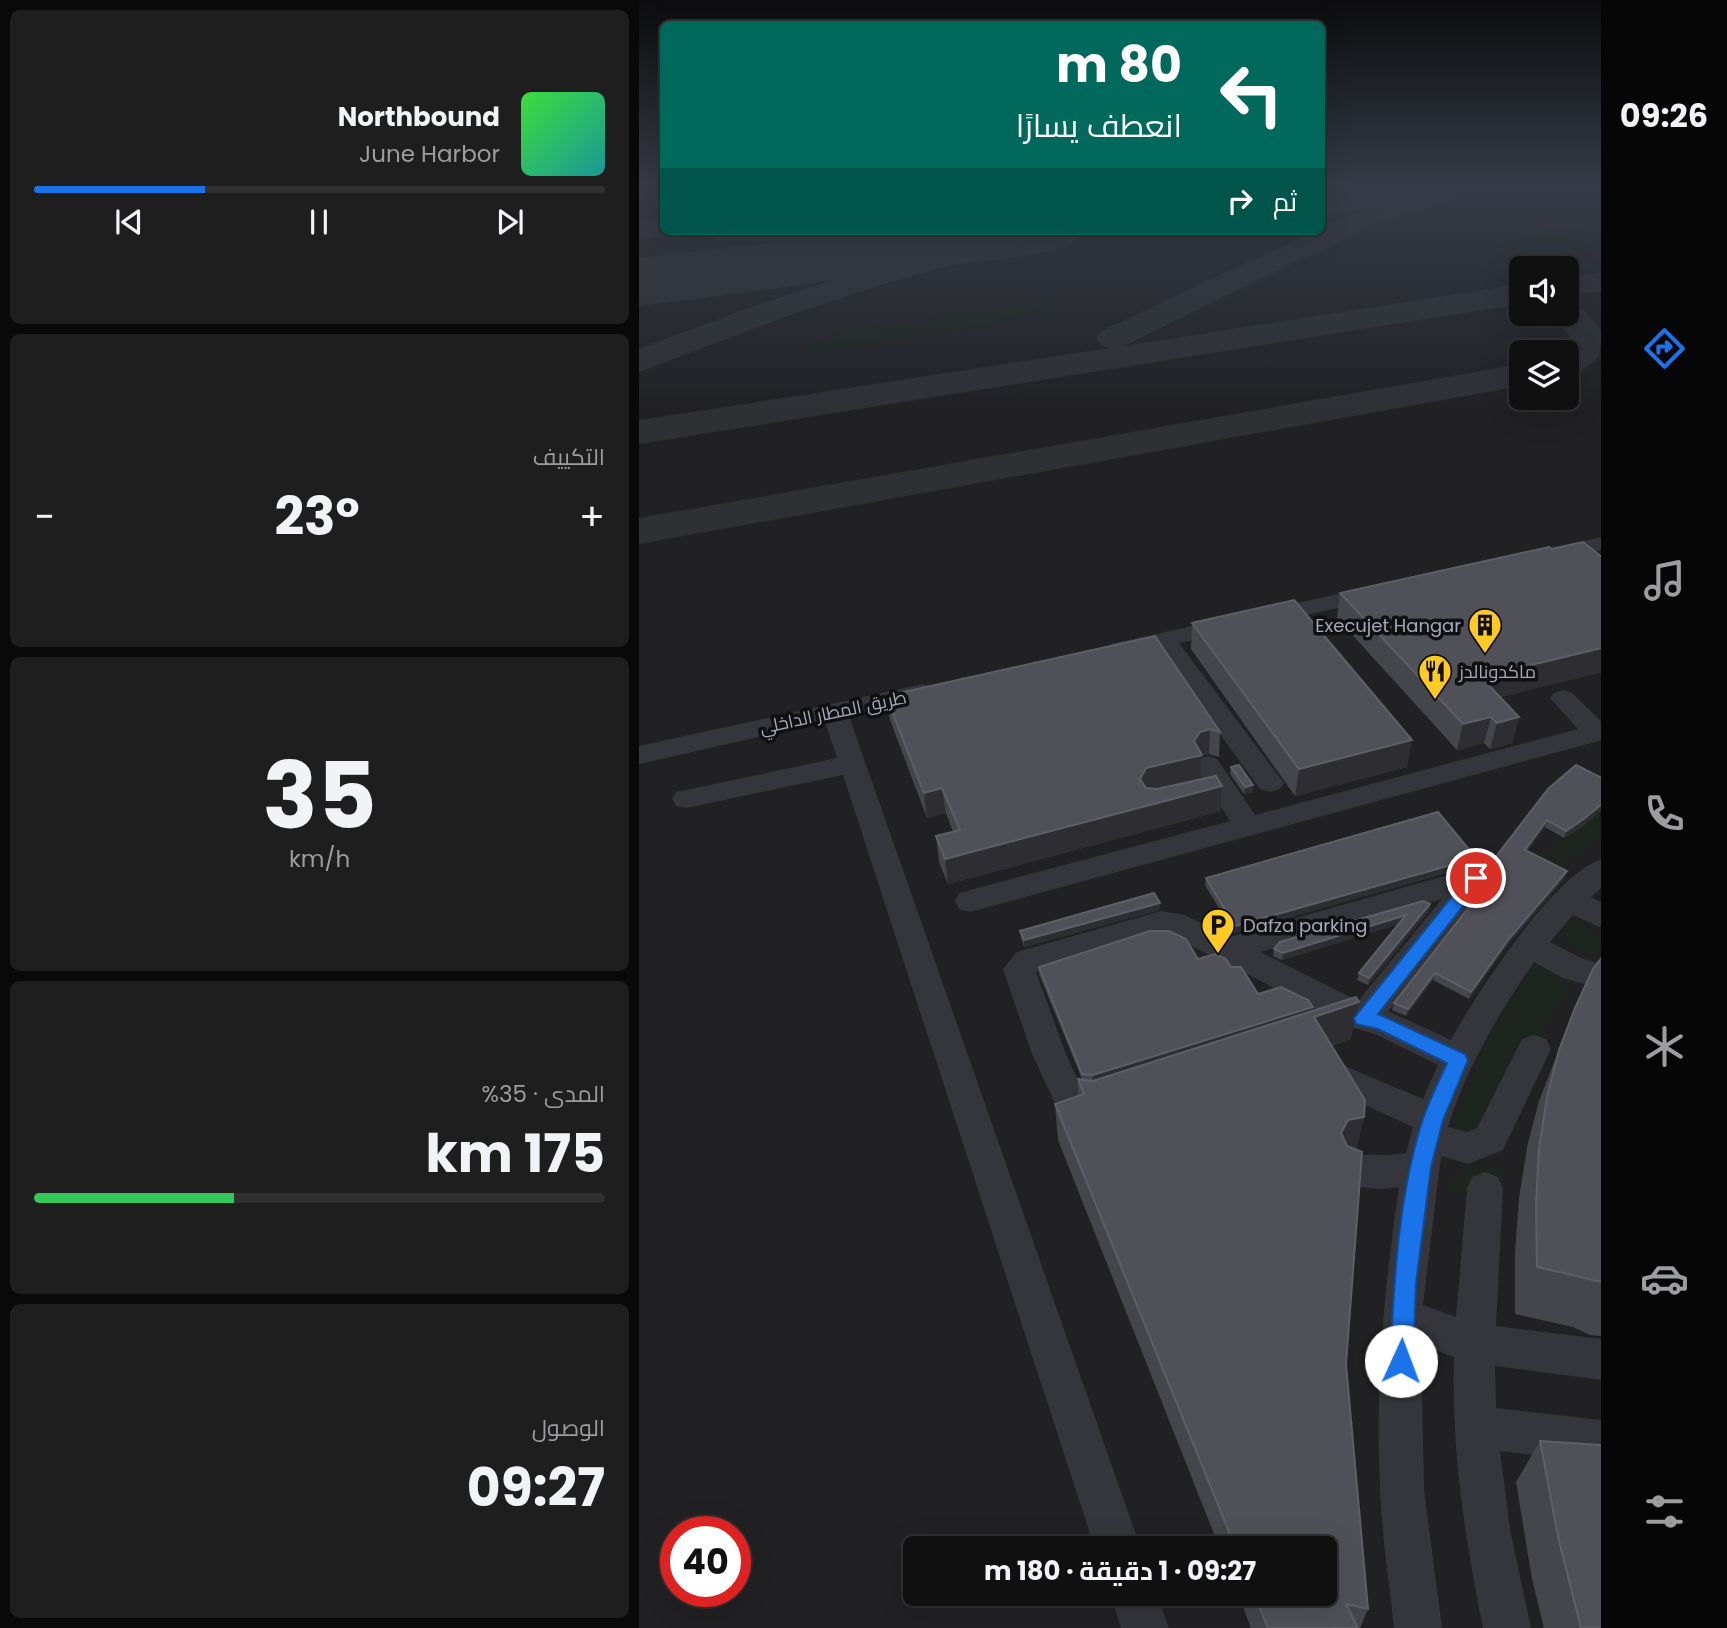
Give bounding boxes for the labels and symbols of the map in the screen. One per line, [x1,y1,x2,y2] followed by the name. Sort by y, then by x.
[1466,606,1504,655] building icon: Execujet Hangar
[1315,613,1461,638] place label: Execujet Hangar
[1416,652,1454,701] restaurant icon: ماكدونالدز
[1458,659,1536,684] place label: ماكدونالدز
[757,684,909,742] street label: طريق المطار الداخلي
[1446,848,1506,908] pin
[1199,906,1237,955] parking icon: Dafza parking
[1243,913,1367,938] place label: Dafza parking
[1364,1324,1438,1398] position arrow
[660,1516,751,1607] speed limit sign: 40

